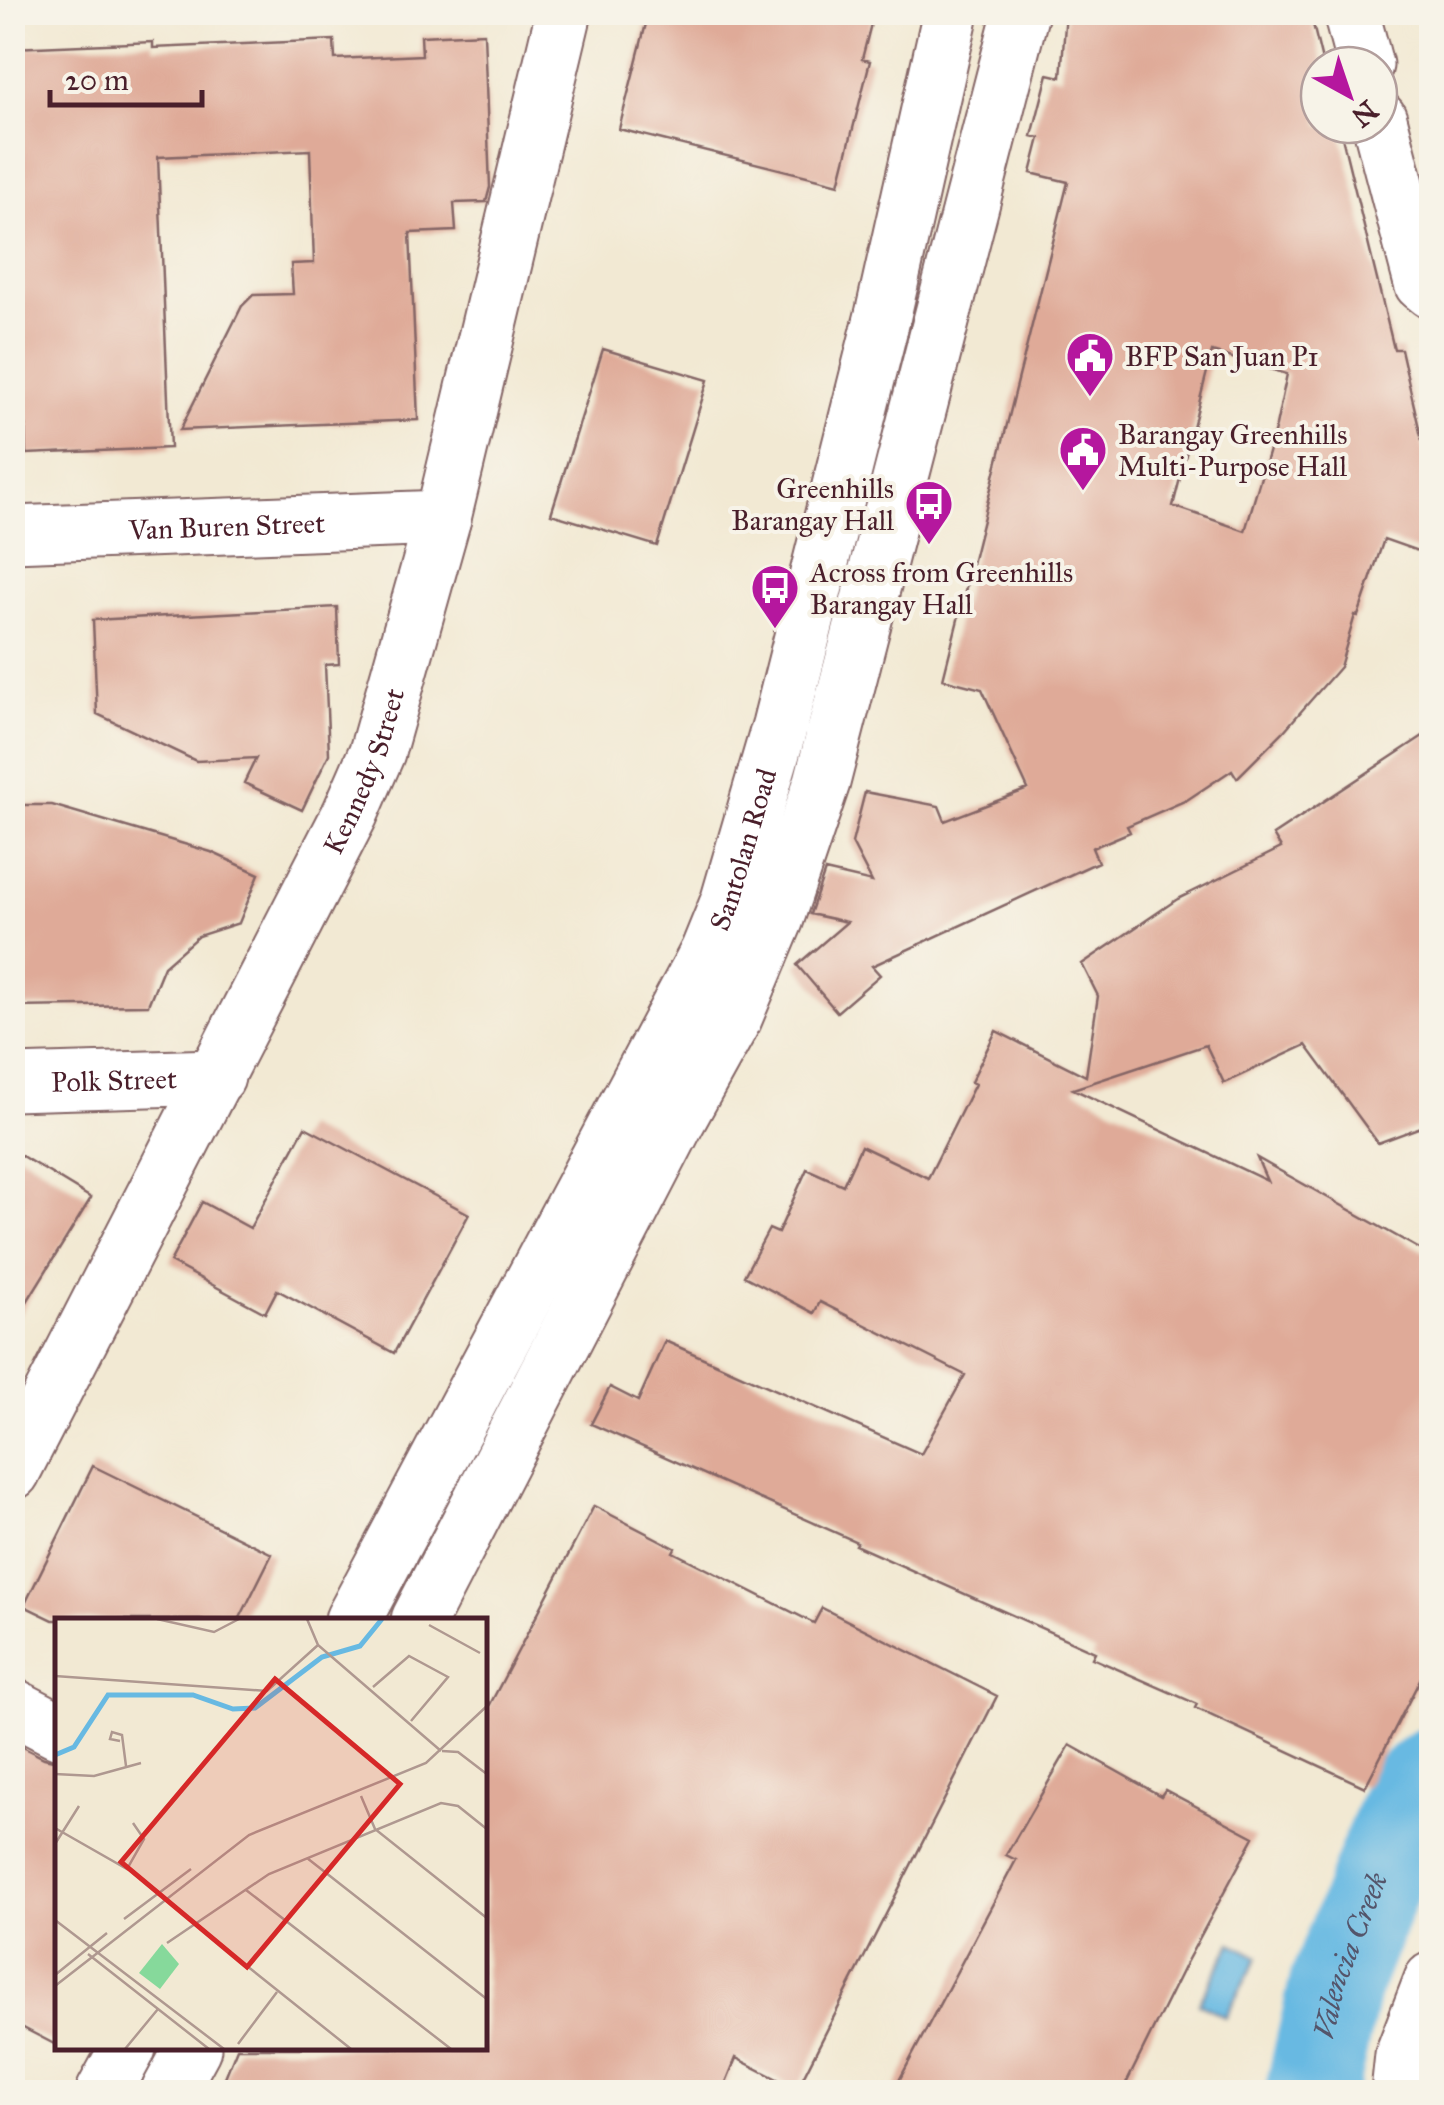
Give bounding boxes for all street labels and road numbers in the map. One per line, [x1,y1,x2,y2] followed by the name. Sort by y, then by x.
[127,505,326,548] street label: Van Buren Street
[315,684,412,860] street label: Kennedy Street
[702,765,784,936] street label: Santolan Road
[51,1061,177,1100] street label: Polk Street

